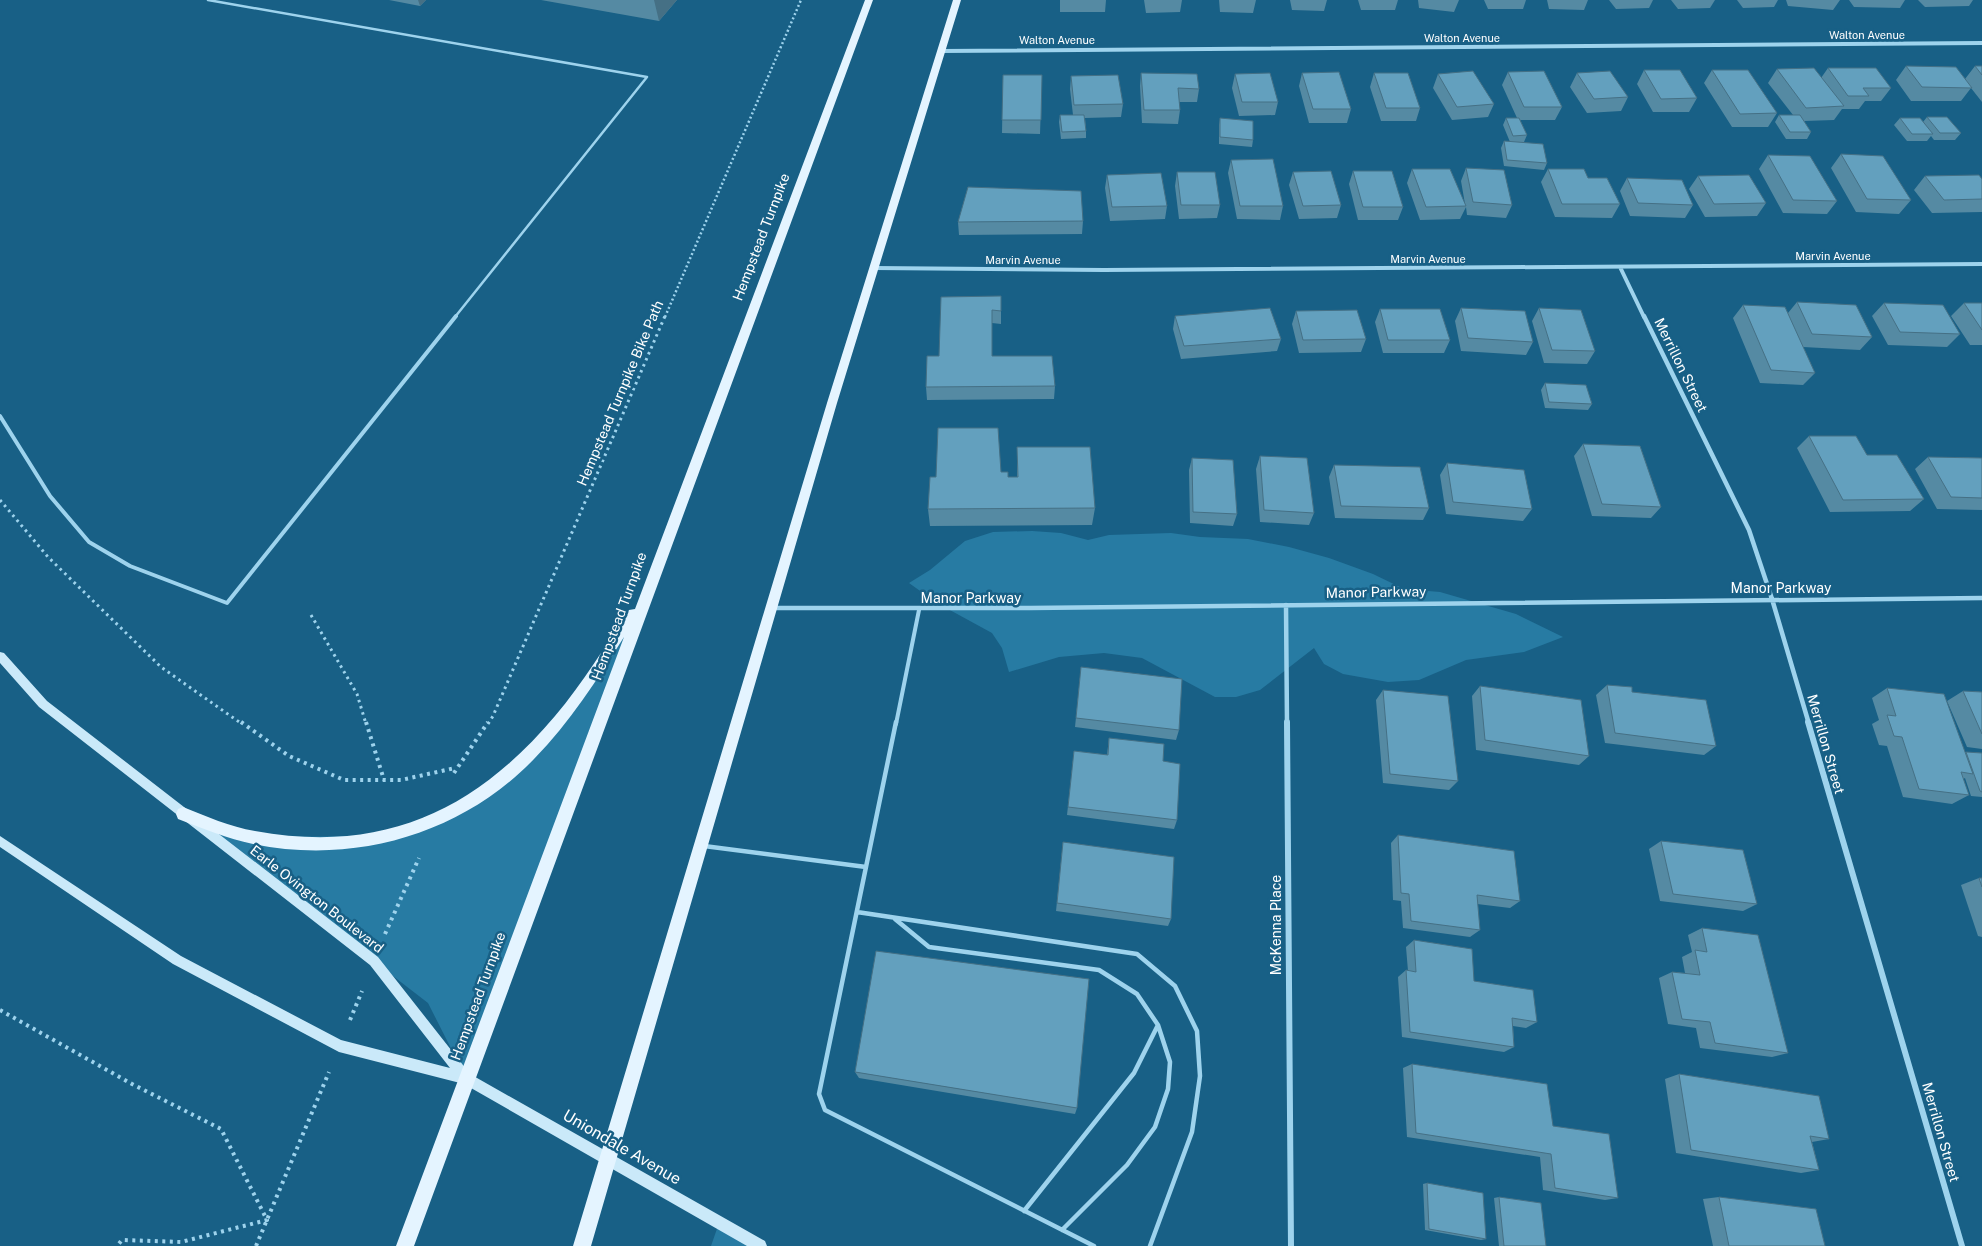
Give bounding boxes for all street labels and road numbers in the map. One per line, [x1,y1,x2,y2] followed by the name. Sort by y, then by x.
[1829,29,1905,41] street label: Walton Avenue
[1424,32,1500,44] street label: Walton Avenue
[1019,34,1095,46] street label: Walton Avenue
[729,171,793,303] street label: Hempstead Turnpike
[1795,250,1871,262] street label: Marvin Avenue
[1390,253,1466,265] street label: Marvin Avenue
[985,254,1061,266] street label: Marvin Avenue
[574,298,666,488] street label: Hempstead Turnpike Bike Path
[1651,315,1711,415] street label: Merrillon Street
[588,550,650,682] street label: Hempstead Turnpike
[1731,580,1832,596] street label: Manor Parkway
[1325,583,1427,601] street label: Manor Parkway
[921,590,1022,606] street label: Manor Parkway
[1804,692,1848,796] street label: Merrillon Street
[247,842,387,956] street label: Earle Ovington Boulevard
[1268,875,1284,975] street label: McKenna Place
[447,930,509,1062] street label: Hempstead Turnpike
[1919,1080,1963,1184] street label: Merrillon Street
[560,1105,684,1189] street label: Uniondale Avenue

